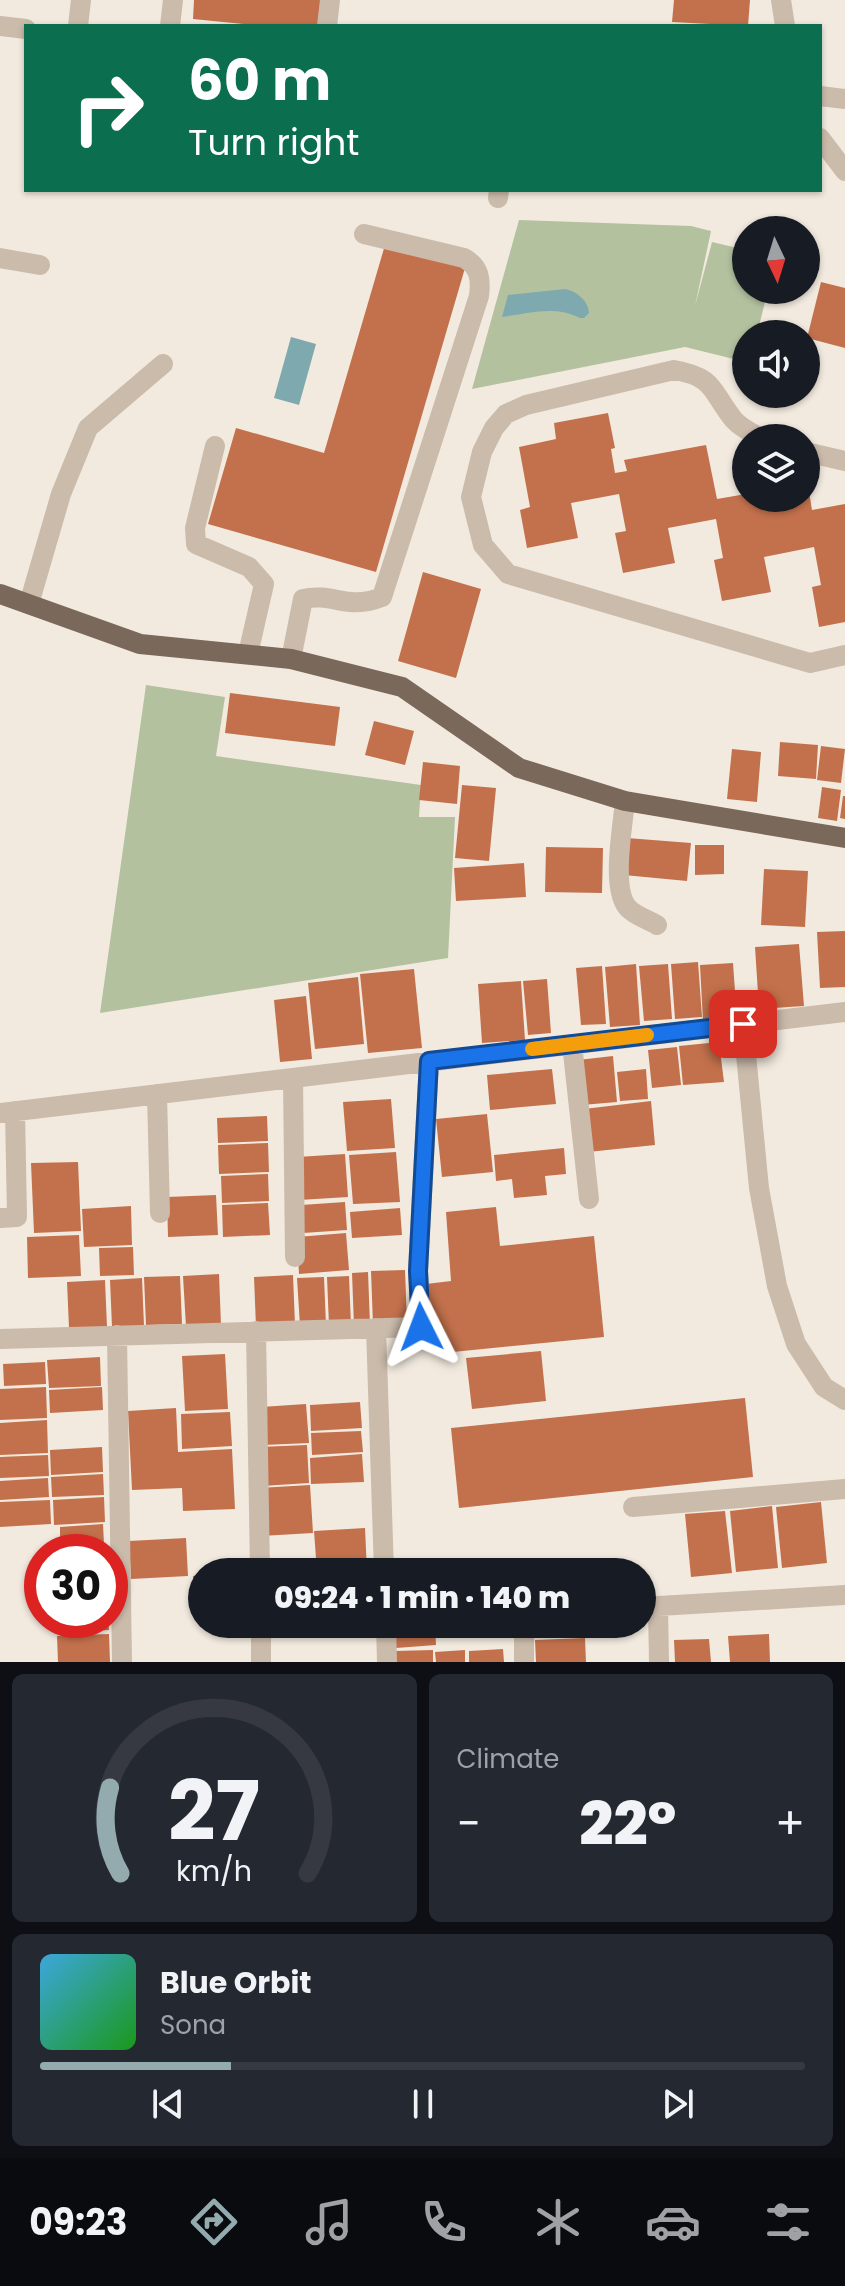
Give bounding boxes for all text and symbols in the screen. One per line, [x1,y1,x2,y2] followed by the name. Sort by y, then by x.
[188,41,331,120] text: 60 m
[56,56,160,160] icon: right
[188,117,359,168] text: Turn right
[732,216,820,304] north arrow
[732,216,820,512] map controls
[732,320,820,408] button: sound
[732,424,820,512] button: layers
[709,990,777,1058] pin
[721,1002,765,1046] icon: arrive
[379,1285,463,1369] position arrow
[24,1534,128,1638] speed limit sign: 30
[274,1576,570,1619] text: 09:24 · 1 min · 140 m
[457,1741,559,1777] text: Climate
[168,1753,260,1869] text: 27
[579,1782,676,1866] text: 22°
[457,1793,481,1854] text: −
[775,1793,805,1854] text: +
[176,1851,252,1891] text: km/h
[160,1961,312,2004] text: Blue Orbit
[160,2007,226,2043] text: Sona
[146,2082,190,2126] icon: previous
[401,2082,445,2126] icon: pause
[656,2082,700,2126] icon: next
[186,2194,242,2250] icon: directions
[301,2194,357,2250] icon: music
[416,2194,472,2250] icon: phone
[530,2194,586,2250] icon: climate
[645,2194,701,2250] icon: car
[760,2194,816,2250] icon: filters
[29,2197,128,2248] text: 09:23

